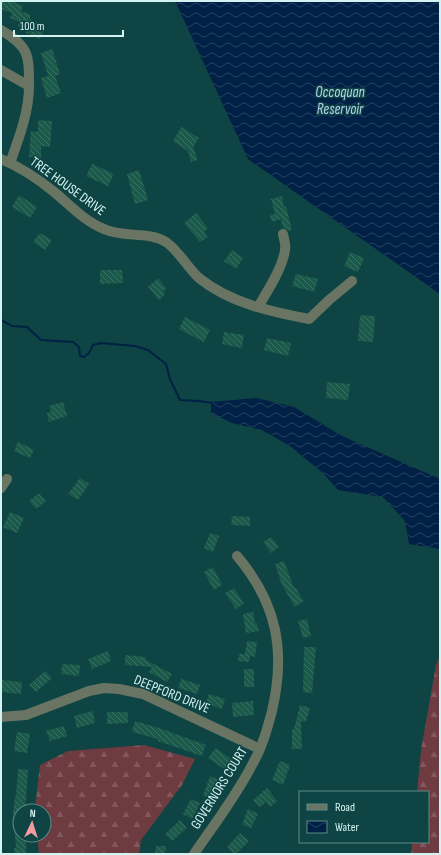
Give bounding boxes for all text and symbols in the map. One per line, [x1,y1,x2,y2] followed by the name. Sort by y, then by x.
[14,12,123,38] scale bar
[20,19,45,34] text: 100 m
[315,83,365,119] water label: Occoquan Reservoir
[27,153,109,219] street label: TREE HOUSE DRIVE
[132,671,213,717] street label: DEEPFORD DRIVE
[187,744,251,832] street label: GOVERNORS COURT
[299,791,429,843] legend
[335,800,355,815] text: Road
[12,803,52,843] north arrow
[29,807,36,820] text: N
[335,820,359,835] text: Water

